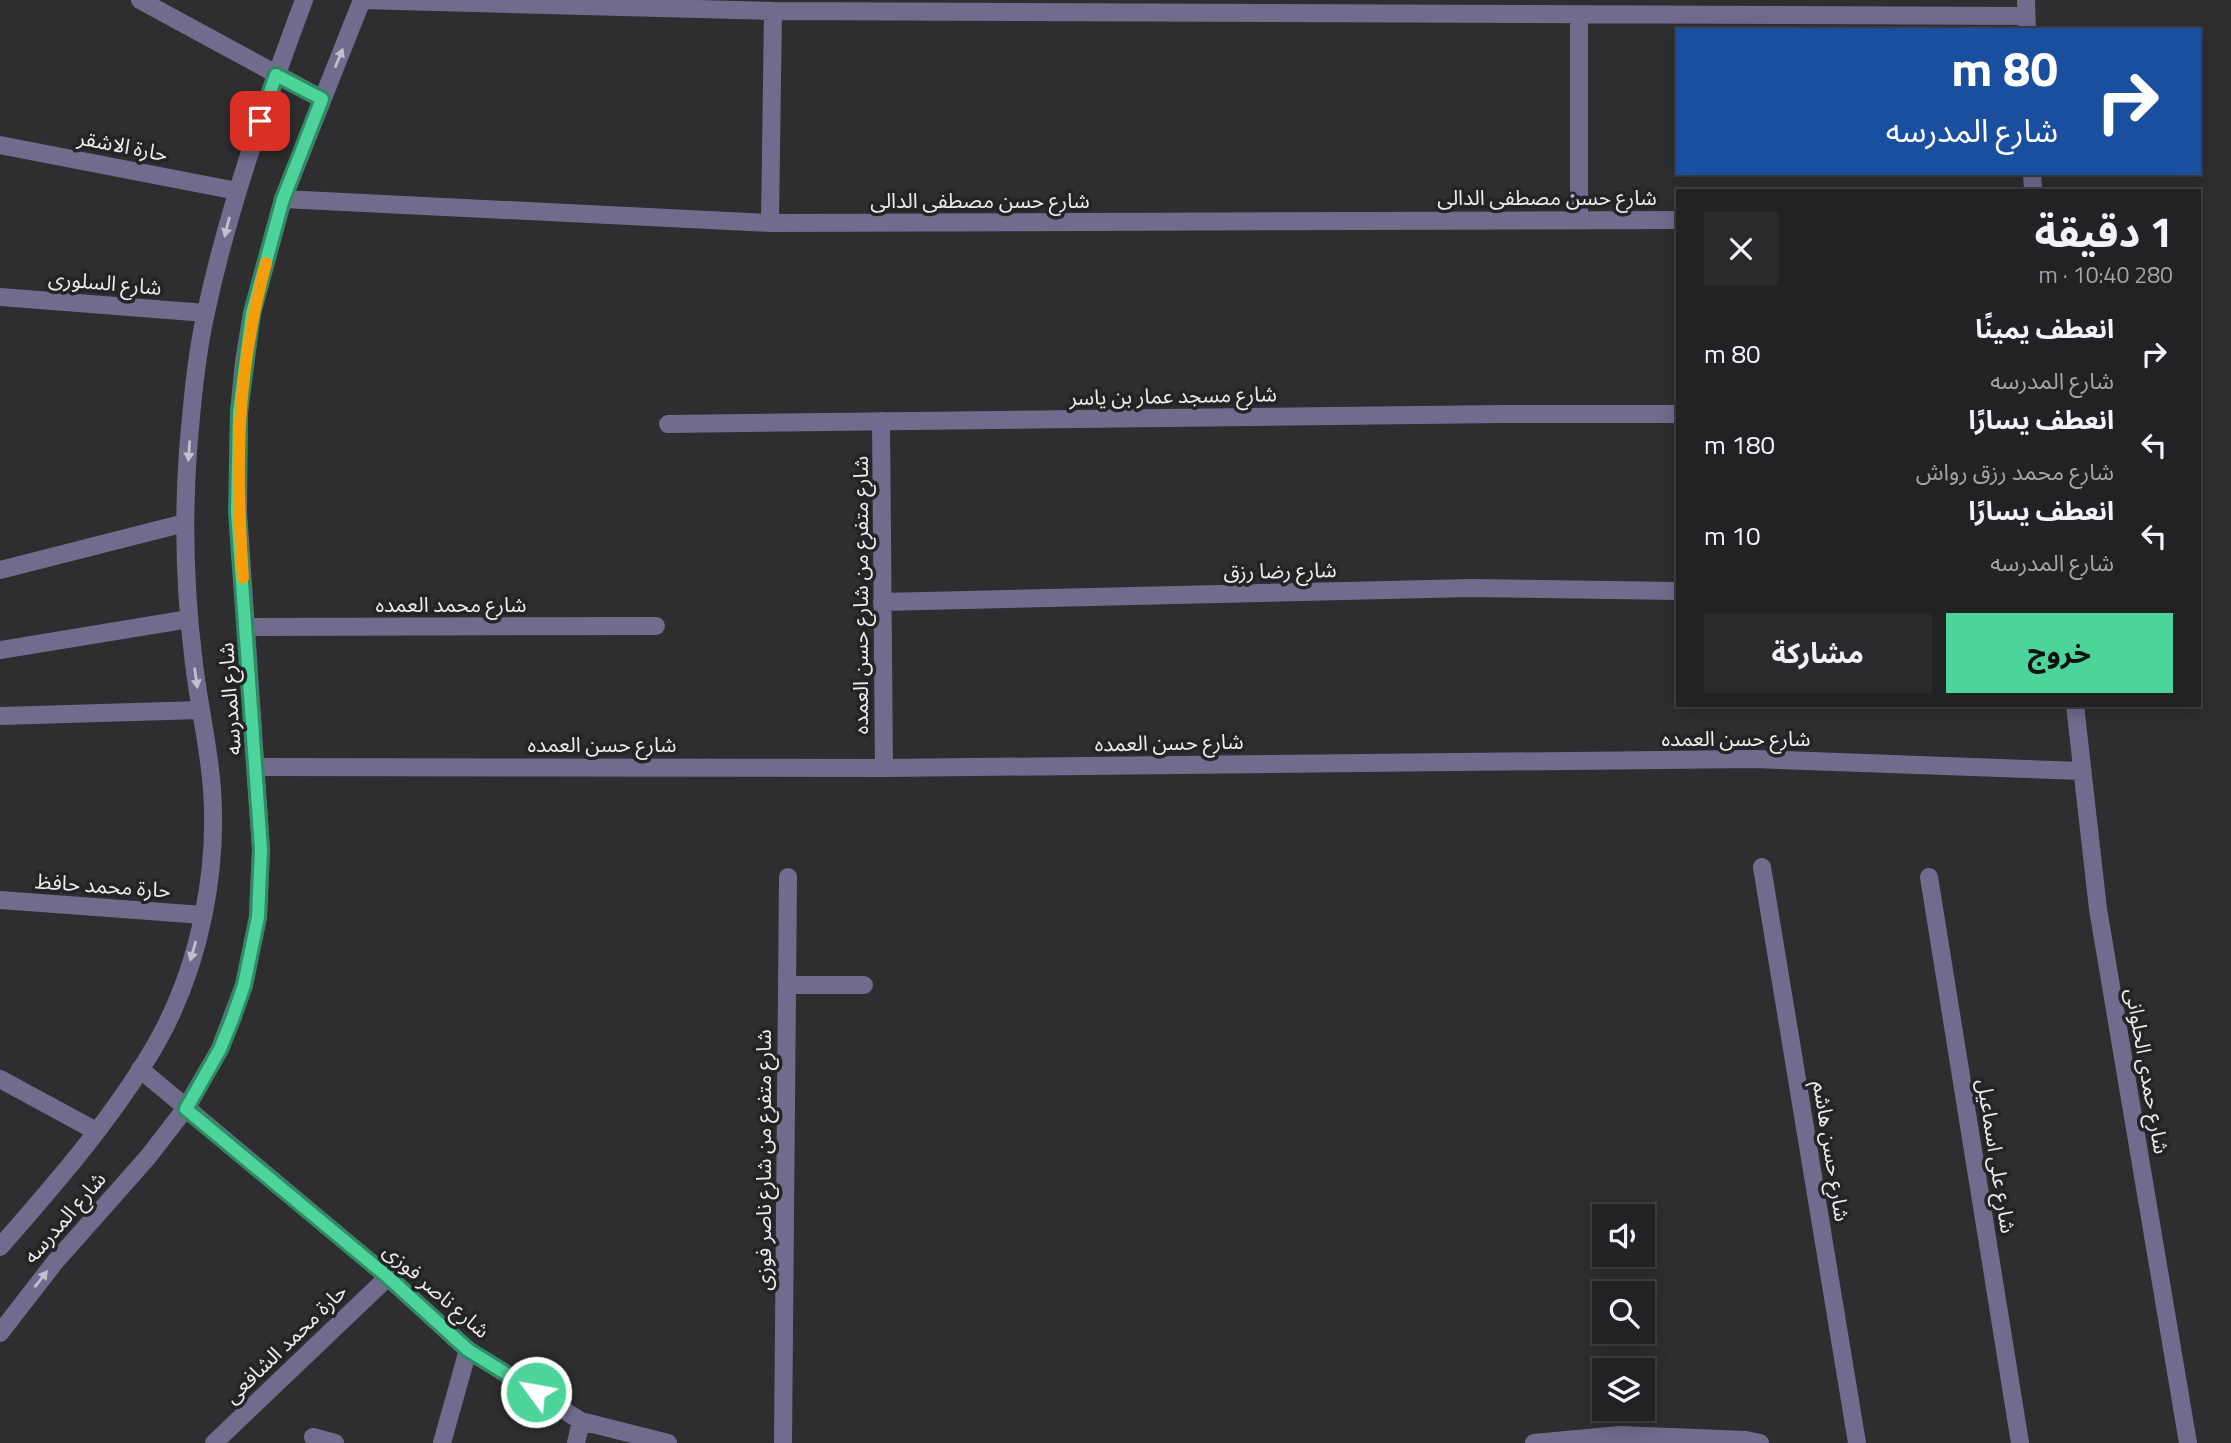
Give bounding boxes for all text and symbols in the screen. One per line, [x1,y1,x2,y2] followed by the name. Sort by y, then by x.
[1951,30,2058,105] text: 80 m
[333,48,344,69] one-way arrow
[2082,56,2173,147] icon: right
[230,91,290,151] pin
[241,102,279,140] icon: arrive
[1886,106,2058,154] text: شارع المدرسه
[74,120,171,169] street label: حارة الاشقر
[1437,181,1657,213] street label: شارع حسن مصطفى الدالى
[870,184,1090,216] street label: شارع حسن مصطفى الدالى
[2035,199,2173,263] text: 1 دقيقة
[1704,212,1778,286] button: close
[221,216,232,238] one-way arrow
[2038,257,2173,292] text: 280 m · 10:40
[47,261,163,303] street label: شارع السلورى
[1975,309,2114,348] text: انعطف يمينًا
[1704,334,1761,373] text: 80 m
[2135,335,2173,373] icon: right
[1990,363,2114,398] text: شارع المدرسه
[1068,377,1277,413] street label: شارع مسجد عمار بن ياسر
[1969,400,2114,439] text: انعطف يسارًا
[1704,425,1775,464] text: 180 m
[2135,426,2173,464] icon: left
[183,440,194,462] one-way arrow
[1916,454,2114,489] text: شارع محمد رزق رواش
[844,456,876,734] street label: شارع متفرع من شارع حسن العمده
[1969,491,2114,530] text: انعطف يسارًا
[1704,516,1761,555] text: 10 m
[2135,517,2173,555] icon: left
[1990,545,2114,580] text: شارع المدرسه
[1223,553,1337,587] street label: شارع رضا رزق
[375,588,527,620] street label: شارع محمد العمده
[1704,613,1932,693] button: مشاركة
[1946,613,2173,693] button: خروج
[209,641,249,757] street label: شارع المدرسه
[191,667,202,689] one-way arrow
[1662,722,1810,754] street label: شارع حسن العمده
[1094,725,1244,759] street label: شارع حسن العمده
[528,728,676,760] street label: شارع حسن العمده
[34,864,172,906] street label: حارة محمد حافظ
[187,940,198,962] one-way arrow
[2118,986,2178,1156] street label: شارع حمدى الحلوانى
[747,1029,779,1291] street label: شارع متفرع من شارع ناصر فوزى
[1969,1076,2025,1236] street label: شارع على اسماعيل
[1805,1078,1859,1224] street label: شارع حسن هاشم
[15,1164,113,1270] street label: شارع المدرسه
[1592,1204,1655,1421] map controls
[1592,1204,1655,1267] button: sound
[377,1235,497,1345] street label: شارع ناصر فوزى
[34,1270,49,1288] one-way arrow
[216,1276,354,1410] street label: حارة محمد الشافعى
[1592,1281,1655,1344] button: search
[499,1355,573,1429] position arrow
[1592,1358,1655,1421] button: layers

